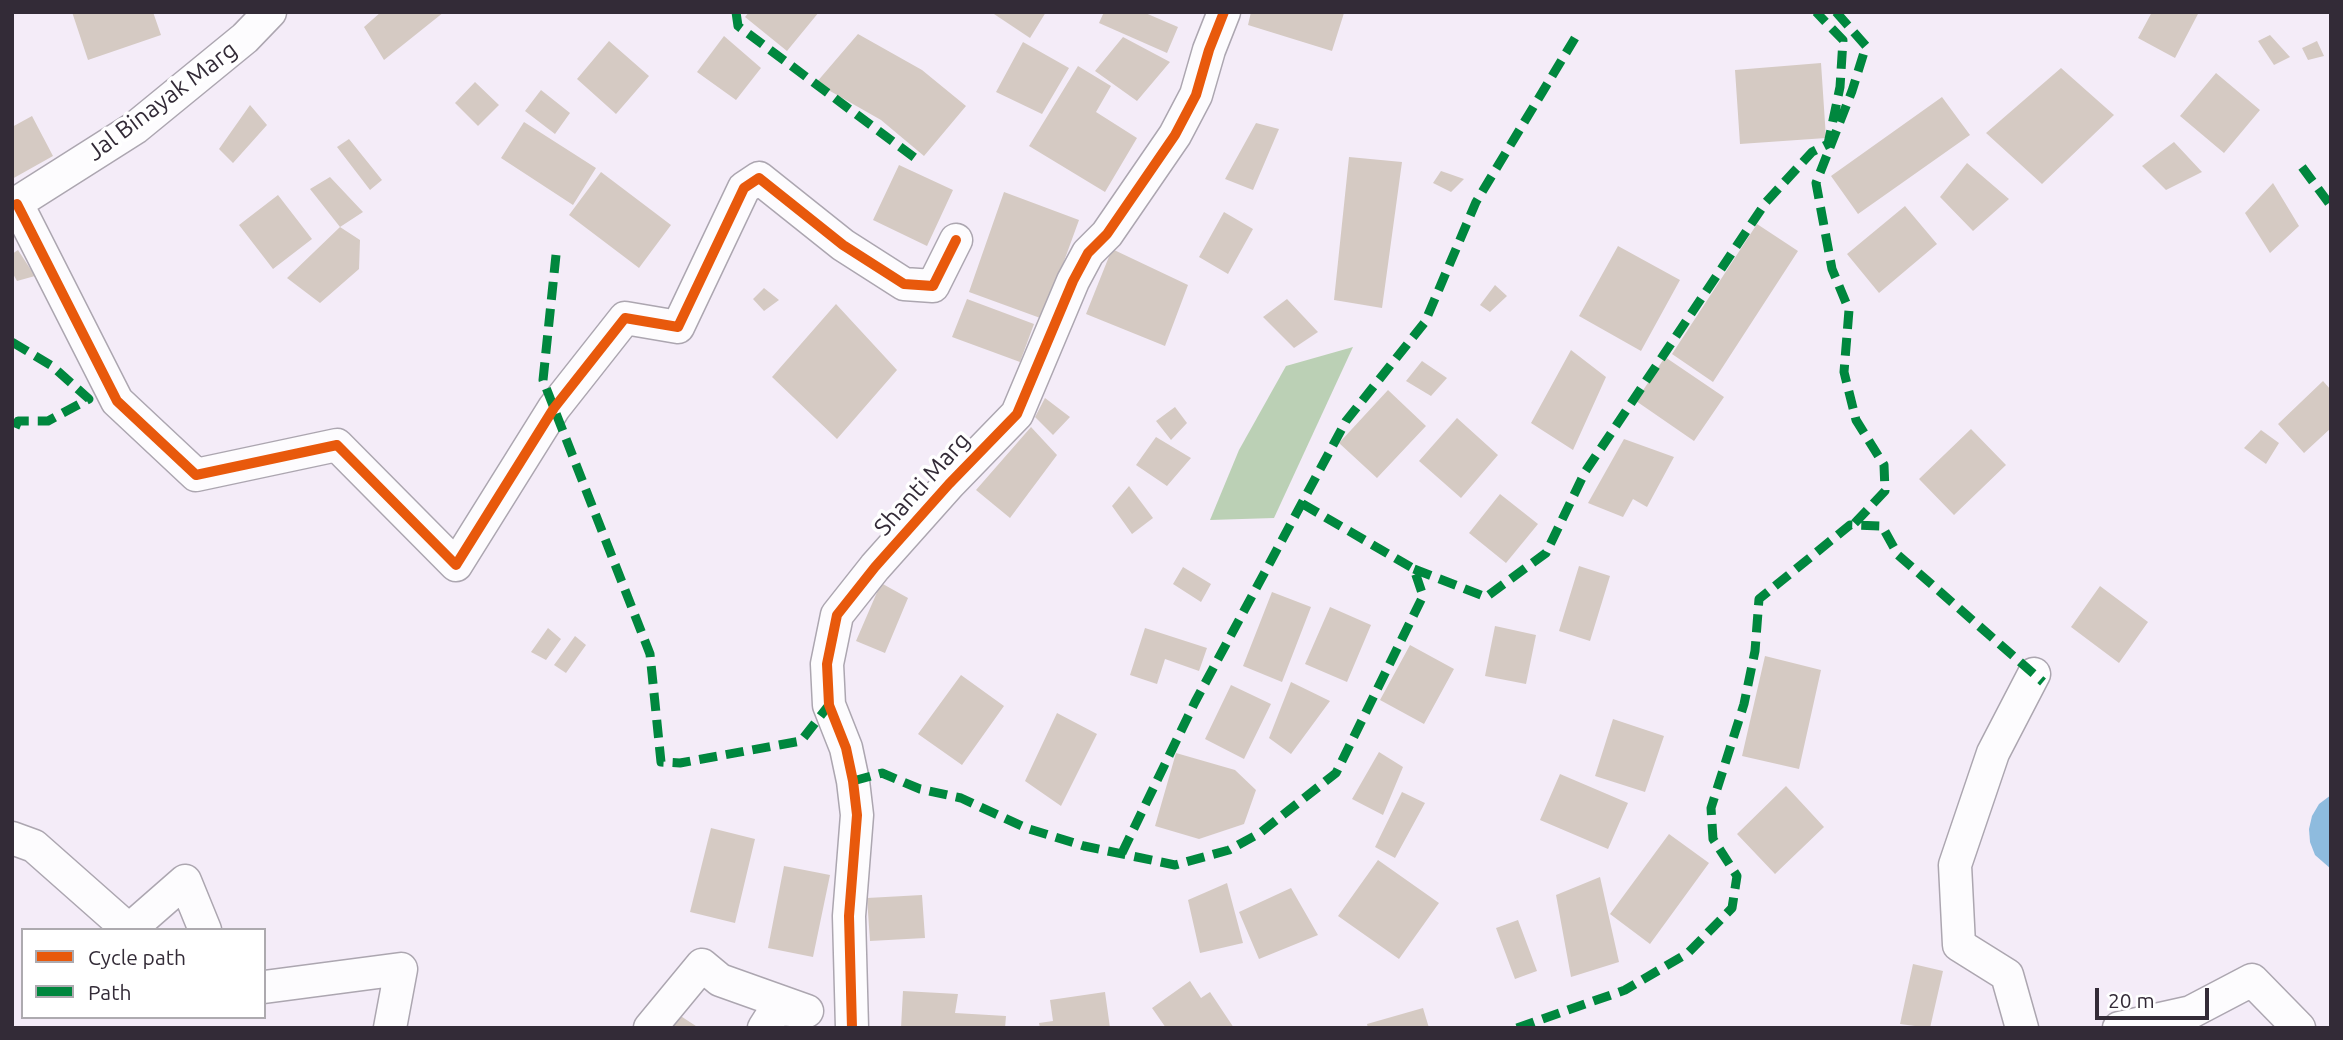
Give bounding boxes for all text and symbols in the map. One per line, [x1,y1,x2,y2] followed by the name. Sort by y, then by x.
[81,35,243,167] street label: Jal Binayak Marg
[868,426,976,542] street label: Shanti Marg
[21,928,266,1019] legend
[88,945,186,969] text: Cycle path
[2098,974,2212,1018] scale bar
[88,980,131,1004] text: Path
[2108,988,2155,1012] text: 20 m

